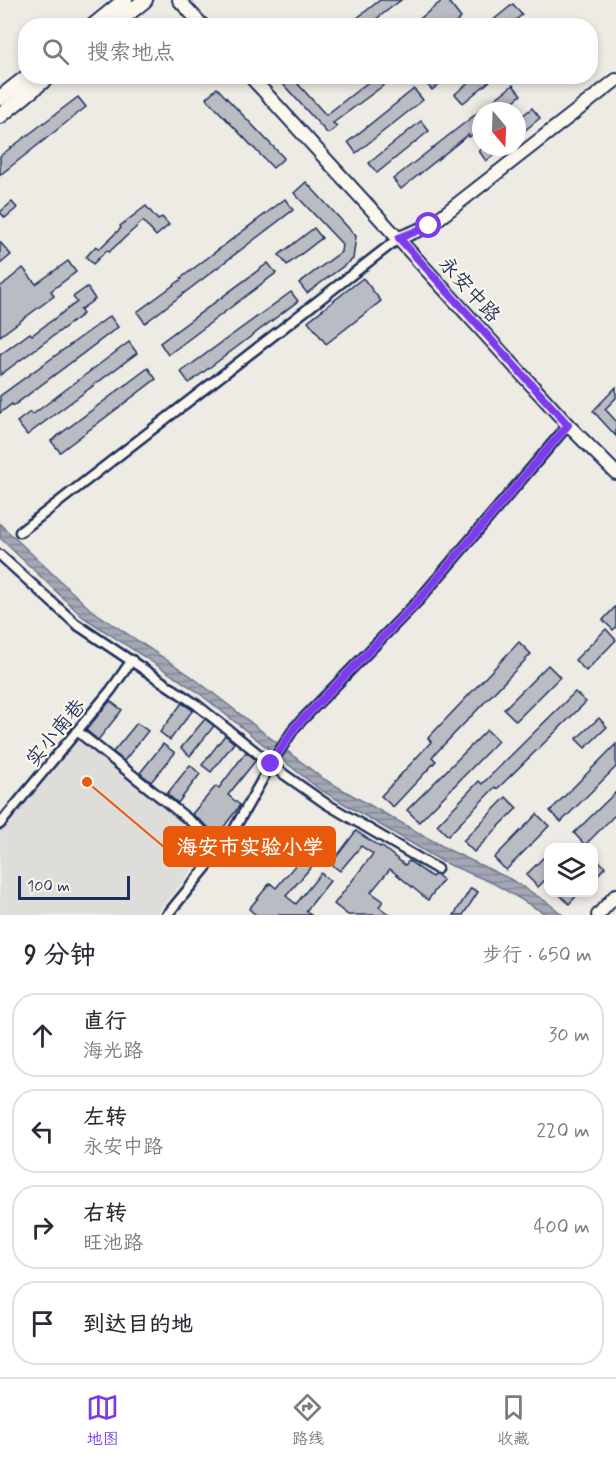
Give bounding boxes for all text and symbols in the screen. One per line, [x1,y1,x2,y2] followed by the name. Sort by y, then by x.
[18,18,598,84] search box
[39,35,72,68] icon: search
[87,39,175,67] text: 搜索地点
[472,102,526,156] north arrow
[415,212,441,238] route start
[432,251,506,330] street label: 永安中路
[20,693,93,772] street label: 实小南巷
[257,750,283,776] route end
[164,827,335,866] callout: 海安市实验小学
[177,834,324,862] text: 海安市实验小学
[544,843,598,897] map controls
[544,843,598,897] button: layers
[18,873,130,900] scale bar
[27,876,70,897] text: 100 m
[24,939,96,973] text: 9 分钟
[482,942,592,969] text: 步行 · 650 m
[83,1008,127,1036] text: 直行
[26,1019,59,1052] icon: ahead
[548,1022,590,1049] text: 30 m
[83,1038,143,1065] text: 海光路
[83,1104,127,1132] text: 左转
[26,1115,59,1148] icon: left
[536,1118,590,1145] text: 220 m
[83,1134,163,1161] text: 永安中路
[83,1200,127,1228] text: 右转
[26,1211,59,1244] icon: right
[534,1214,590,1241] text: 400 m
[83,1230,143,1257] text: 旺池路
[26,1307,59,1340] icon: arrive
[83,1311,193,1339] text: 到达目的地
[86,1391,119,1450] tab: 地图
[291,1391,324,1450] tab: 路线
[497,1391,530,1450] tab: 收藏

